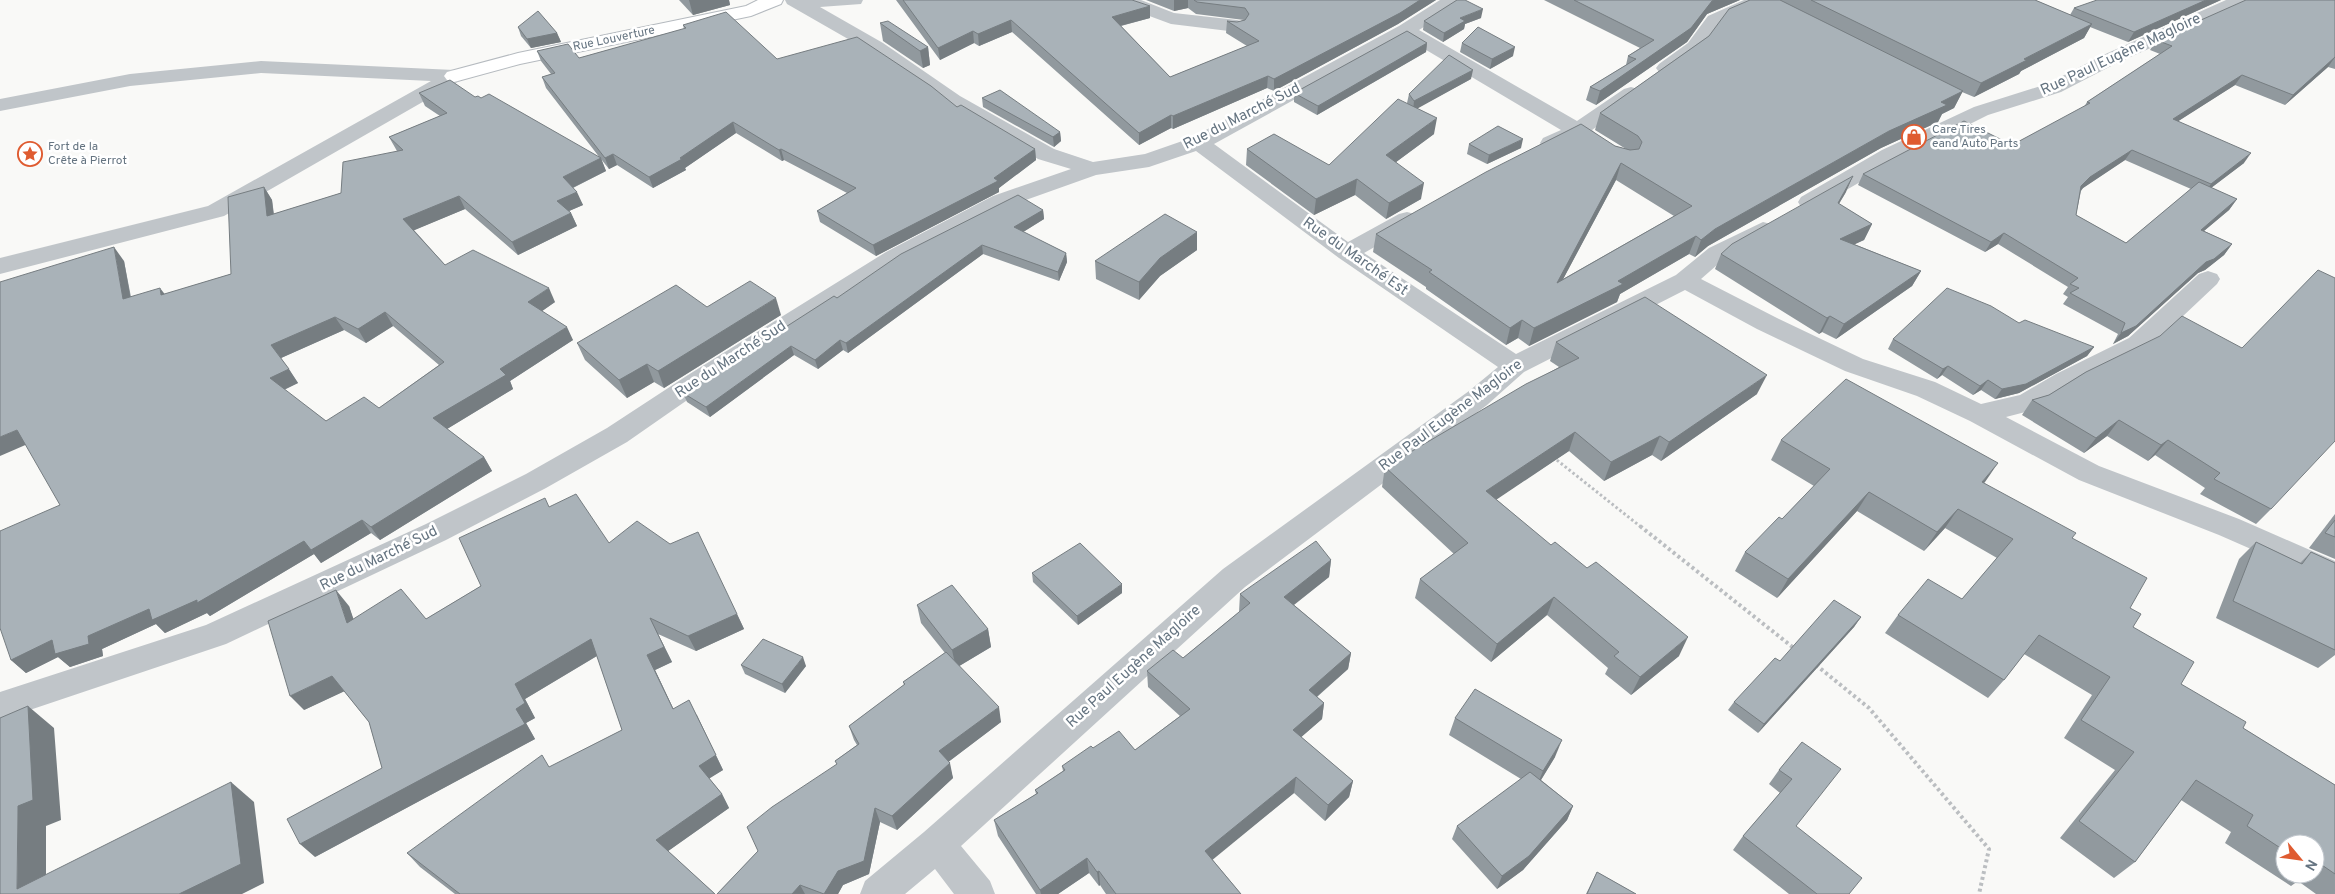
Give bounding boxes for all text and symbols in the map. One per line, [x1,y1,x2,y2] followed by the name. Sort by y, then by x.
[2038,9,2204,101] street label: Rue Paul Eugène Magloire
[572,22,656,56] street label: Rue Louverture
[1180,79,1304,155] street label: Rue du Marché Sud
[1932,122,2018,152] place label: Care Tires eand Auto Parts
[1901,124,1927,150] shop icon: Care Tires eand Auto Parts
[48,139,127,169] place label: Fort de la Crête à Pierrot
[17,141,43,167] place icon: Fort de la Crête à Pierrot
[1299,214,1411,300] street label: Rue du Marché Est
[672,317,790,403] street label: Rue du Marché Sud
[1376,356,1526,476] street label: Rue Paul Eugène Magloire
[317,522,441,596] street label: Rue du Marché Sud
[1063,601,1205,733] street label: Rue Paul Eugène Magloire
[2275,834,2325,884] north arrow
[2300,856,2320,873] text: N

